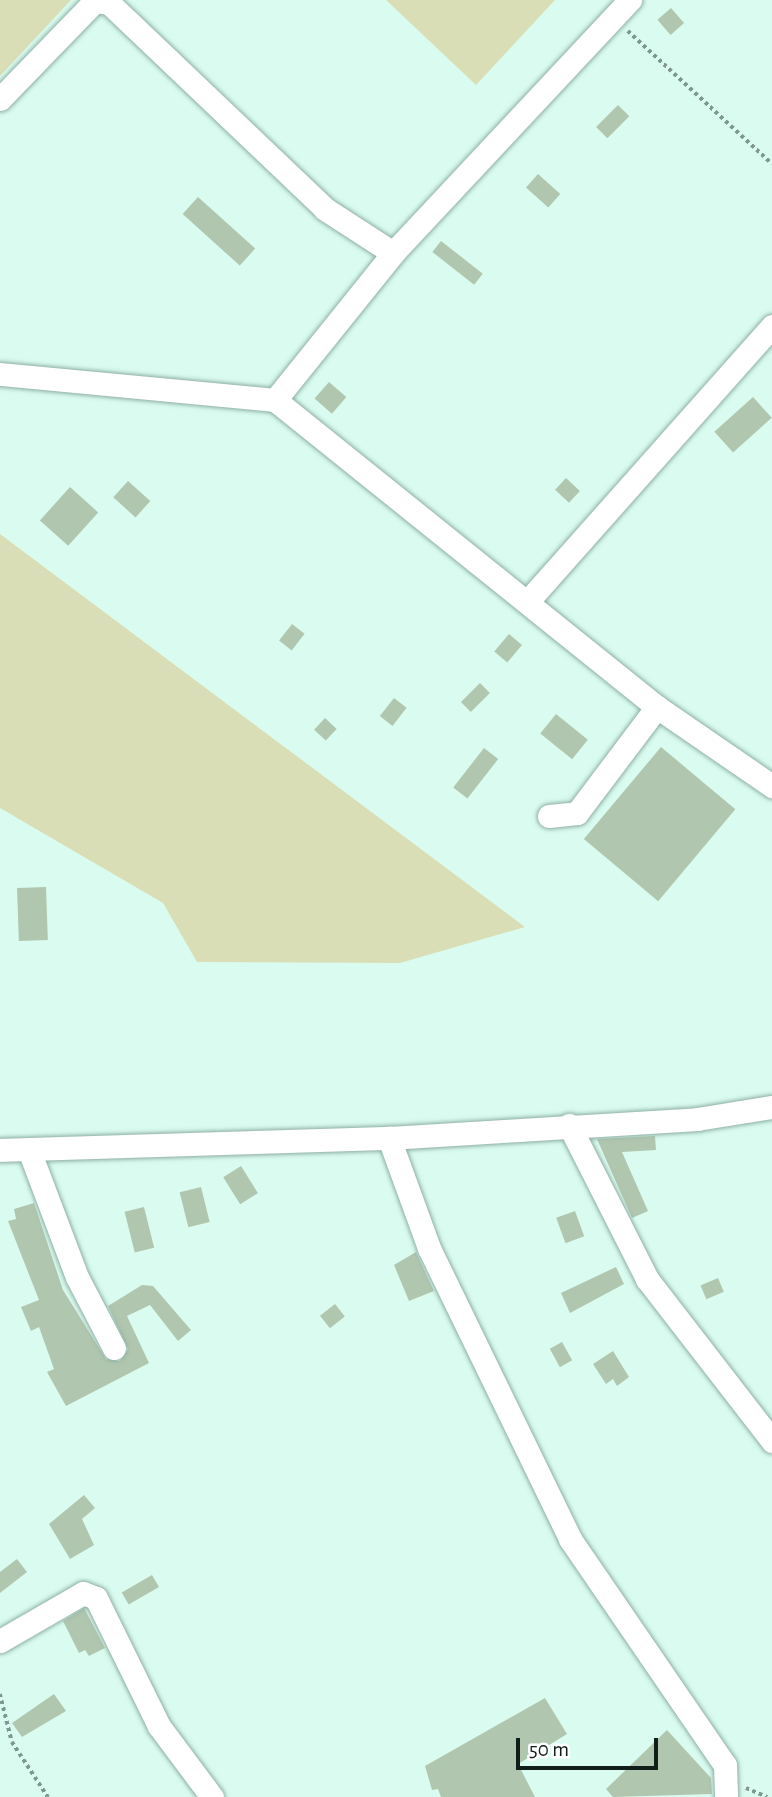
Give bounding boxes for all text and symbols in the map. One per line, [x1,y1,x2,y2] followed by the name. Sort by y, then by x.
[520,1724,662,1768] scale bar
[529,1739,569,1760] text: 50 m

